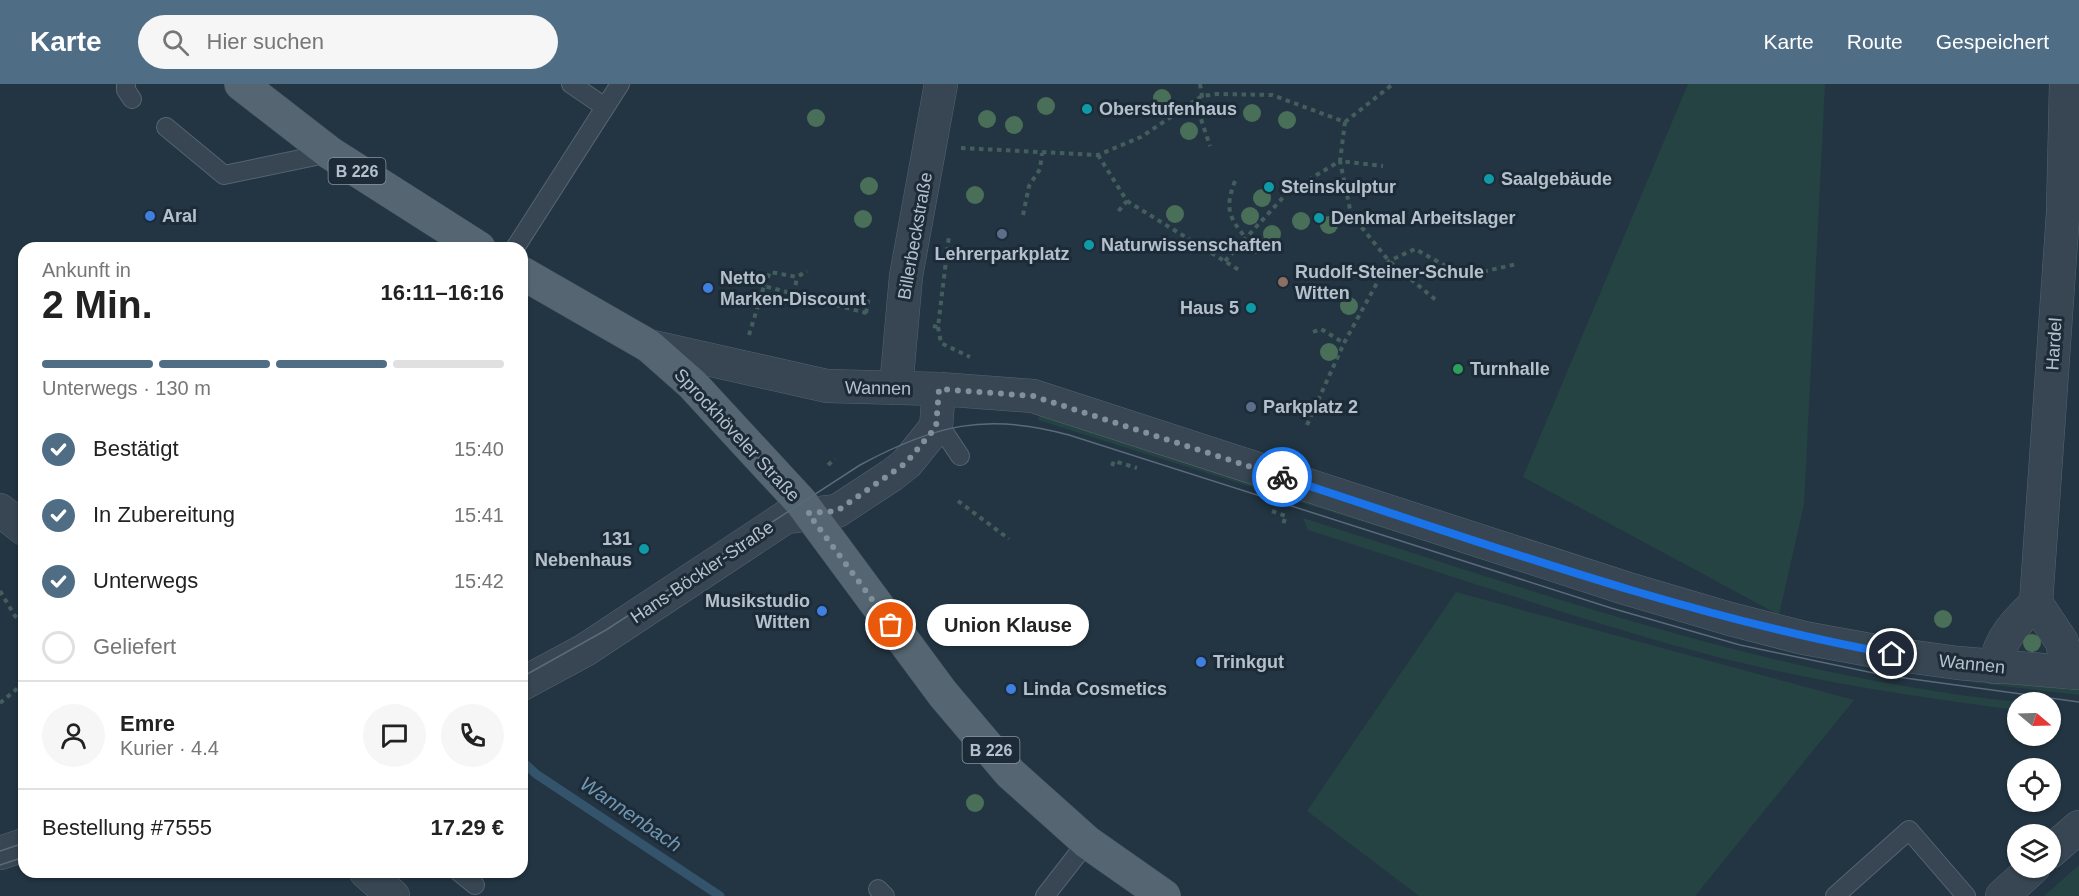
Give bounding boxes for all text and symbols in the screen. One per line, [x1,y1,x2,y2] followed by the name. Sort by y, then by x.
[138,15,558,69] search box
[30,26,102,57] text: Karte
[159,26,192,59] icon: search
[207,29,324,54] text: Hier suchen
[1764,30,1814,53] text: Karte
[1847,30,1903,53] text: Route
[1936,30,2049,53] text: Gespeichert
[1099,99,1237,119] place label: Oberstufenhaus
[1080,102,1094,116] marker: Oberstufenhaus
[328,158,386,184] road number: B 226
[1501,169,1612,189] place label: Saalgebäude
[894,171,936,301] street label: Billerbeckstraße
[1482,172,1496,186] marker: Saalgebäude
[1281,177,1396,197] place label: Steinskulptur
[1262,180,1276,194] marker: Steinskulptur
[162,206,197,226] place label: Aral
[1331,208,1515,228] place label: Denkmal Arbeitslager
[143,209,157,223] marker: Aral
[1312,211,1326,225] marker: Denkmal Arbeitslager
[995,227,1009,241] marker: Lehrerparkplatz
[1101,235,1282,255] place label: Naturwissenschaften
[1082,238,1096,252] marker: Naturwissenschaften
[934,244,1070,264] place label: Lehrerparkplatz
[42,259,131,281] text: Ankunft in
[1295,262,1484,303] place label: Rudolf-Steiner-Schule Witten
[720,268,866,309] place label: Netto Marken-Discount
[1276,275,1290,289] marker: Rudolf-Steiner-Schule Witten
[380,280,504,305] text: 16:11–16:16
[701,281,715,295] marker: Netto Marken-Discount
[42,283,153,326] text: 2 Min.
[1180,298,1239,318] place label: Haus 5
[1244,301,1258,315] marker: Haus 5
[2042,317,2066,371] street label: Hardel
[1470,359,1550,379] place label: Turnhalle
[1451,362,1465,376] marker: Turnhalle
[670,365,804,505] street label: Sprockhöveler Straße
[42,377,211,399] text: Unterwegs · 130 m
[845,377,911,399] street label: Wannen
[1263,397,1358,417] place label: Parkplatz 2
[1244,400,1258,414] marker: Parkplatz 2
[42,433,75,466] icon: check
[93,436,179,461] text: Bestätigt
[454,438,504,460] text: 15:40
[1252,447,1312,507] courier
[1266,461,1299,494] icon: bike
[42,499,75,532] icon: check
[93,502,235,527] text: In Zubereitung
[454,504,504,526] text: 15:41
[627,517,777,627] street label: Hans-Böckler-Straße
[535,529,632,570] place label: 131 Nebenhaus
[637,542,651,556] marker: 131 Nebenhaus
[42,565,75,598] icon: check
[93,568,198,593] text: Unterwegs
[454,570,504,592] text: 15:42
[705,591,810,632] place label: Musikstudio Witten
[865,599,916,650] pin
[815,604,829,618] marker: Musikstudio Witten
[927,604,1089,646] callout: Union Klause
[874,608,907,641] icon: bag
[944,614,1072,636] text: Union Klause
[1866,628,1917,679] pin
[93,634,176,659] text: Geliefert
[1875,637,1908,670] icon: home
[1938,651,2006,677] street label: Wannen
[1213,652,1284,672] place label: Trinkgut
[1194,655,1208,669] marker: Trinkgut
[1023,679,1167,699] place label: Linda Cosmetics
[1004,682,1018,696] marker: Linda Cosmetics
[2007,692,2061,746] north arrow
[2007,692,2061,878] map controls
[42,704,105,767] button: person
[363,704,426,767] button: chat
[441,704,504,767] button: phone
[120,711,175,736] text: Emre
[120,737,219,759] text: Kurier · 4.4
[962,737,1020,763] road number: B 226
[2007,758,2061,812] button: locate
[576,772,686,856] water label: Wannenbach
[42,815,212,840] text: Bestellung #7555
[431,815,504,840] text: 17.29 €
[2007,824,2061,878] button: layers

